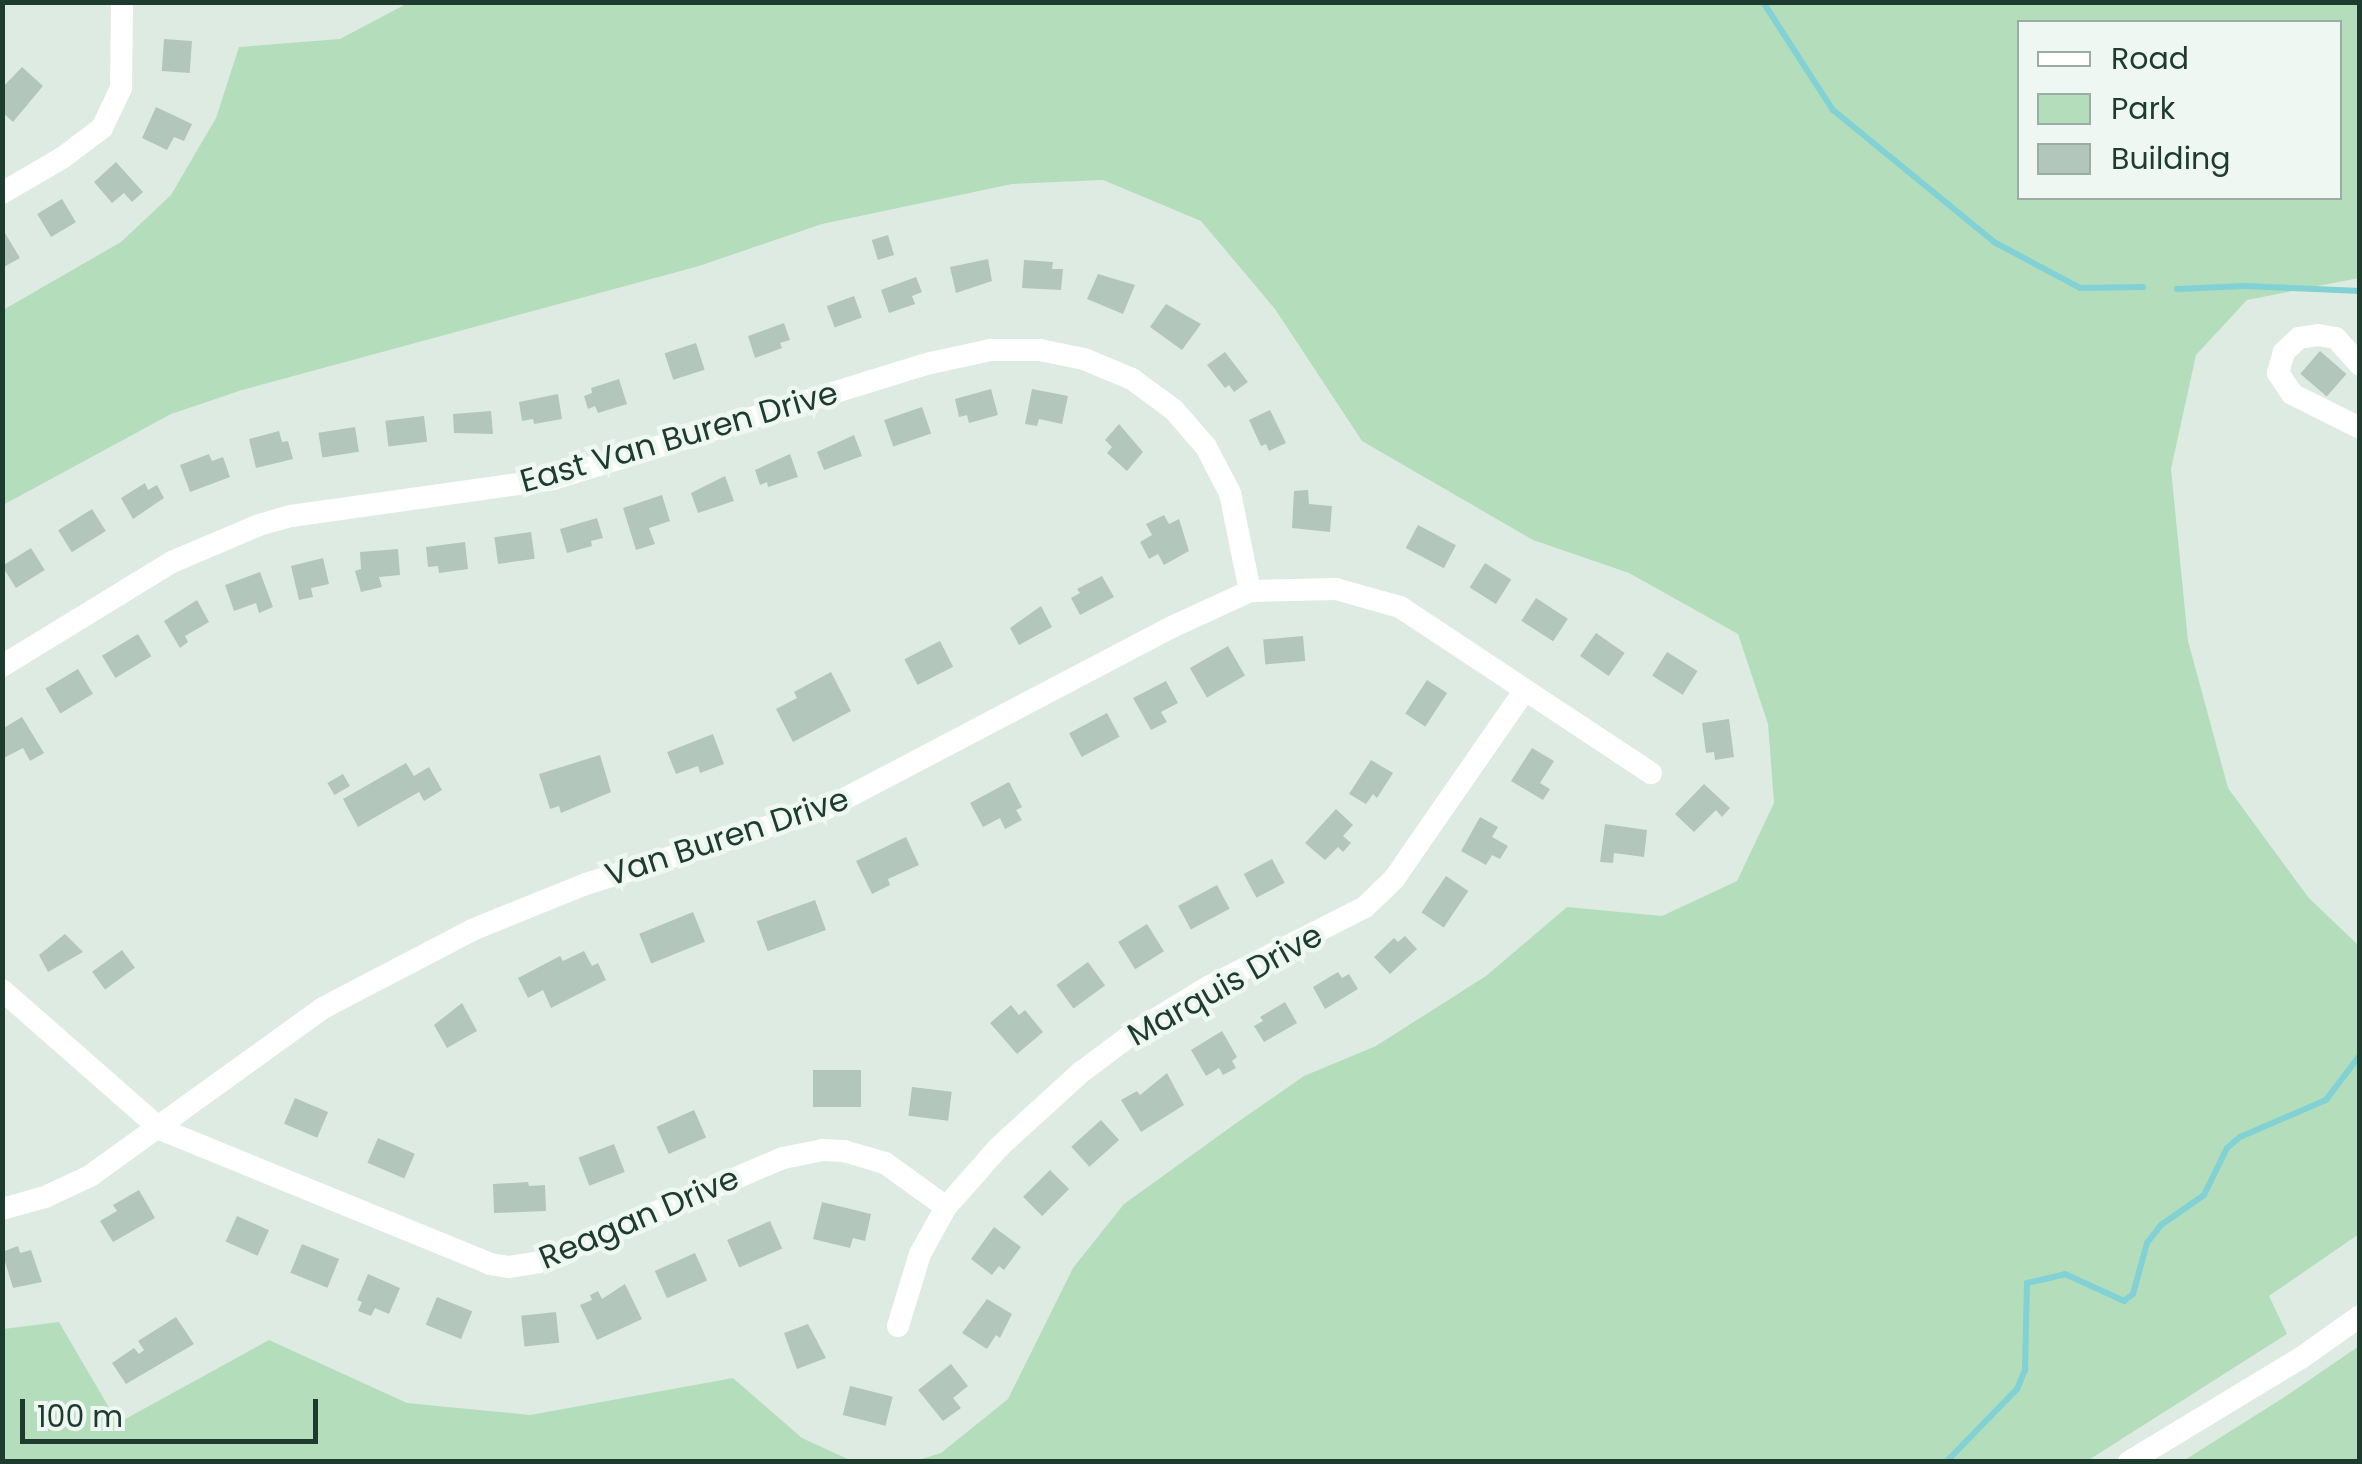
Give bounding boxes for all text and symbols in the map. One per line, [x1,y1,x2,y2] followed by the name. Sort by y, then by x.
[2017,20,2342,200] legend
[2111,37,2189,80] text: Road
[2111,87,2175,130] text: Park
[2111,137,2231,180] text: Building
[516,373,842,501] street label: East Van Buren Drive
[601,780,853,894] street label: Van Buren Drive
[1121,916,1329,1054] street label: Marquis Drive
[533,1159,745,1277] street label: Reagan Drive
[25,1379,322,1441] scale bar
[37,1395,123,1438] text: 100 m

